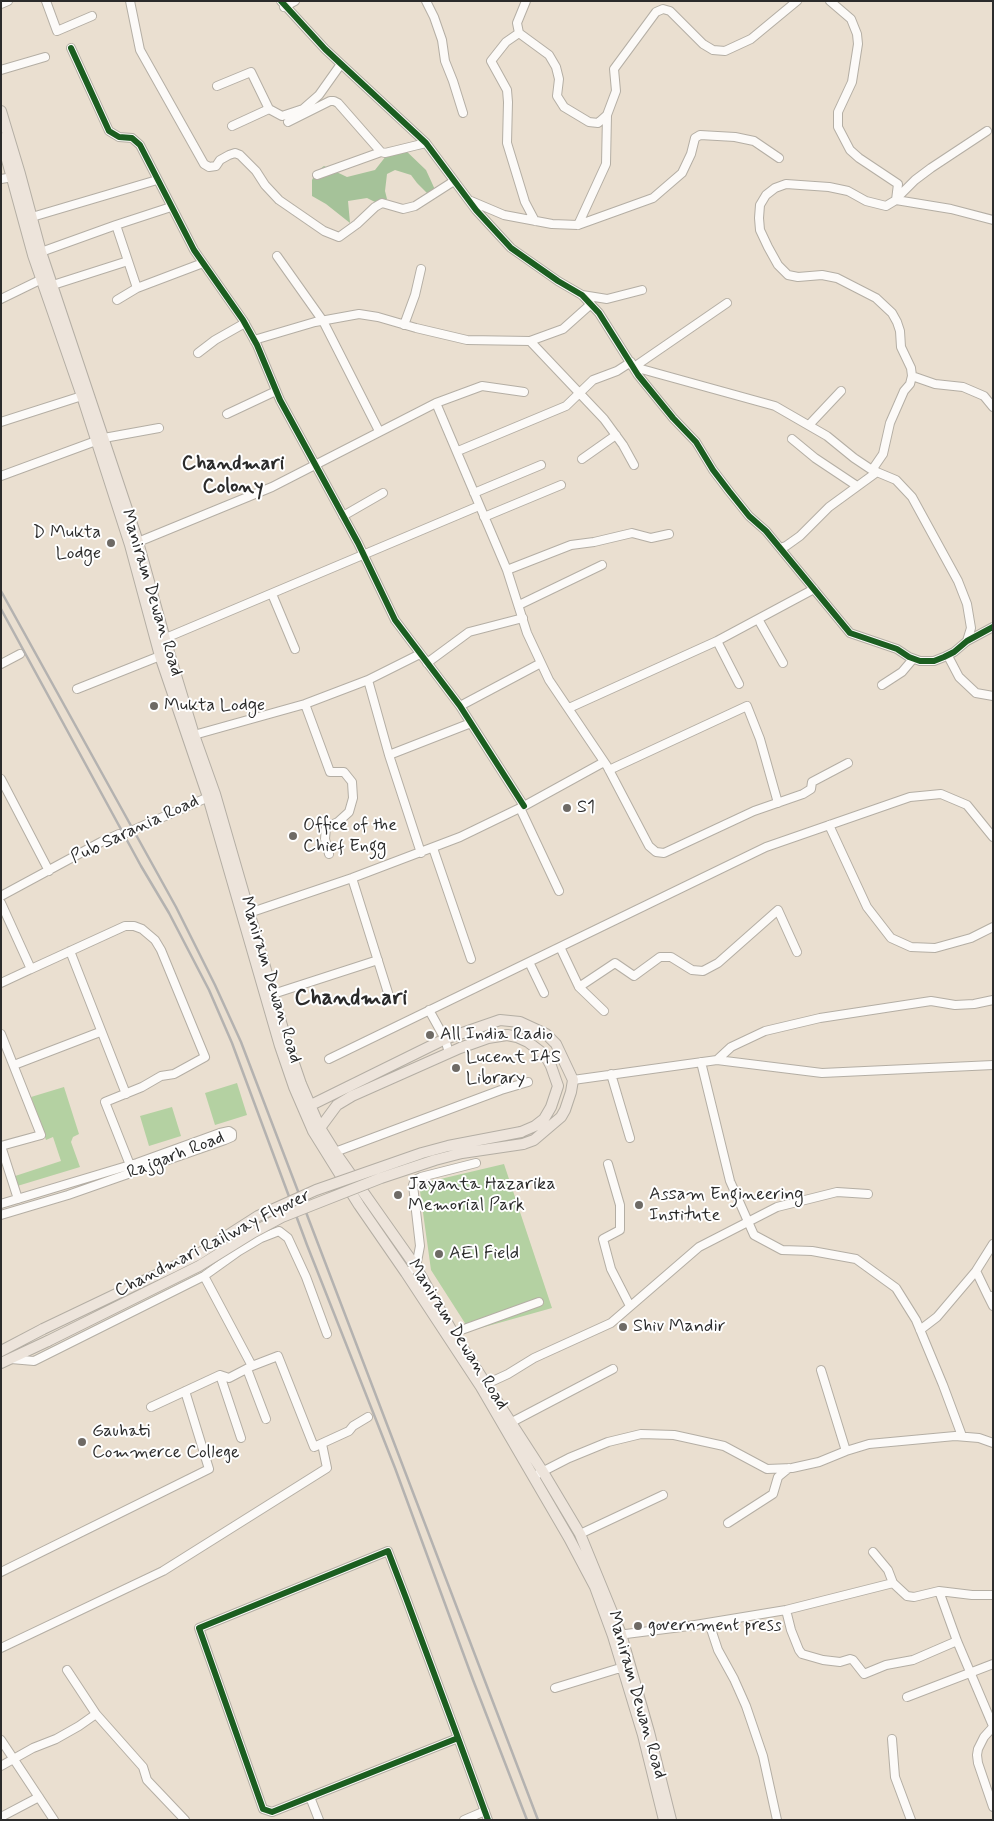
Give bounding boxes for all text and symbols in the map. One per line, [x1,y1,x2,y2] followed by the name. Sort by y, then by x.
[182,453,284,500] district label: Chandmari Colony
[115,507,187,679] street label: Maniram Dewan Road
[33,522,101,564] place label: D Mukta Lodge
[105,537,117,549] marker: D Mukta Lodge
[164,695,265,717] place label: Mukta Lodge
[148,700,160,712] marker: Mukta Lodge
[68,791,202,869] street label: Pub Sarania Road
[577,797,595,819] place label: S1
[561,802,573,814] marker: S1
[303,815,397,858] place label: Office of the Chief Engg
[287,830,299,842] marker: Office of the Chief Engg
[234,894,306,1066] street label: Maniram Dewan Road
[295,986,407,1012] district label: Chandmari
[440,1024,553,1046] place label: All India Radio
[424,1029,436,1041] marker: All India Radio
[466,1047,561,1090] place label: Lucent IAS Library
[450,1062,462,1074] marker: Lucent IAS Library
[124,1128,228,1184] street label: Rajgarh Road
[408,1174,556,1216] place label: Jayanta Hazarika Memorial Park
[649,1184,803,1226] place label: Assam Engineering Institute
[112,1185,314,1303] street label: Chandmari Railway Flyover
[392,1189,404,1201] marker: Jayanta Hazarika Memorial Park
[633,1199,645,1211] marker: Assam Engineering Institute
[449,1243,519,1265] place label: AEI Field
[433,1248,445,1260] marker: AEI Field
[402,1256,512,1414] street label: Maniram Dewan Road
[633,1316,726,1338] place label: Shiv Mandir
[617,1321,629,1333] marker: Shiv Mandir
[92,1421,240,1464] place label: Gauhati Commerce College
[76,1436,88,1448] marker: Gauhati Commerce College
[602,1609,670,1781] street label: Maniram Dewan Road
[648,1615,782,1637] place label: government press
[632,1620,644,1632] marker: government press

